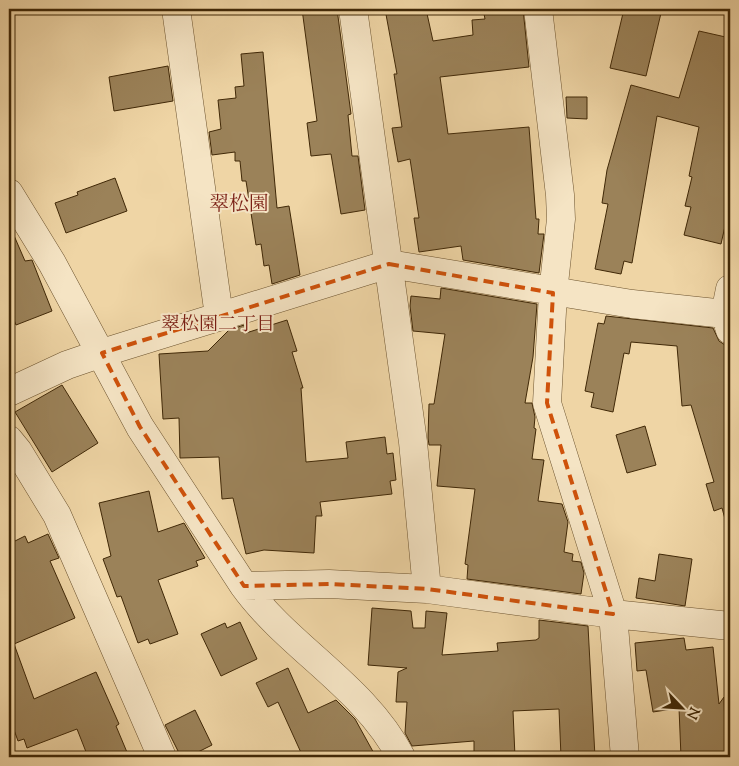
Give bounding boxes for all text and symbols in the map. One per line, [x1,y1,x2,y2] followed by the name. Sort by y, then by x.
[209,191,269,220] district label: 翠松園
[161,312,275,339] district label: 翠松園二丁目
[656,684,706,734] north arrow
[681,703,703,722] text: N

